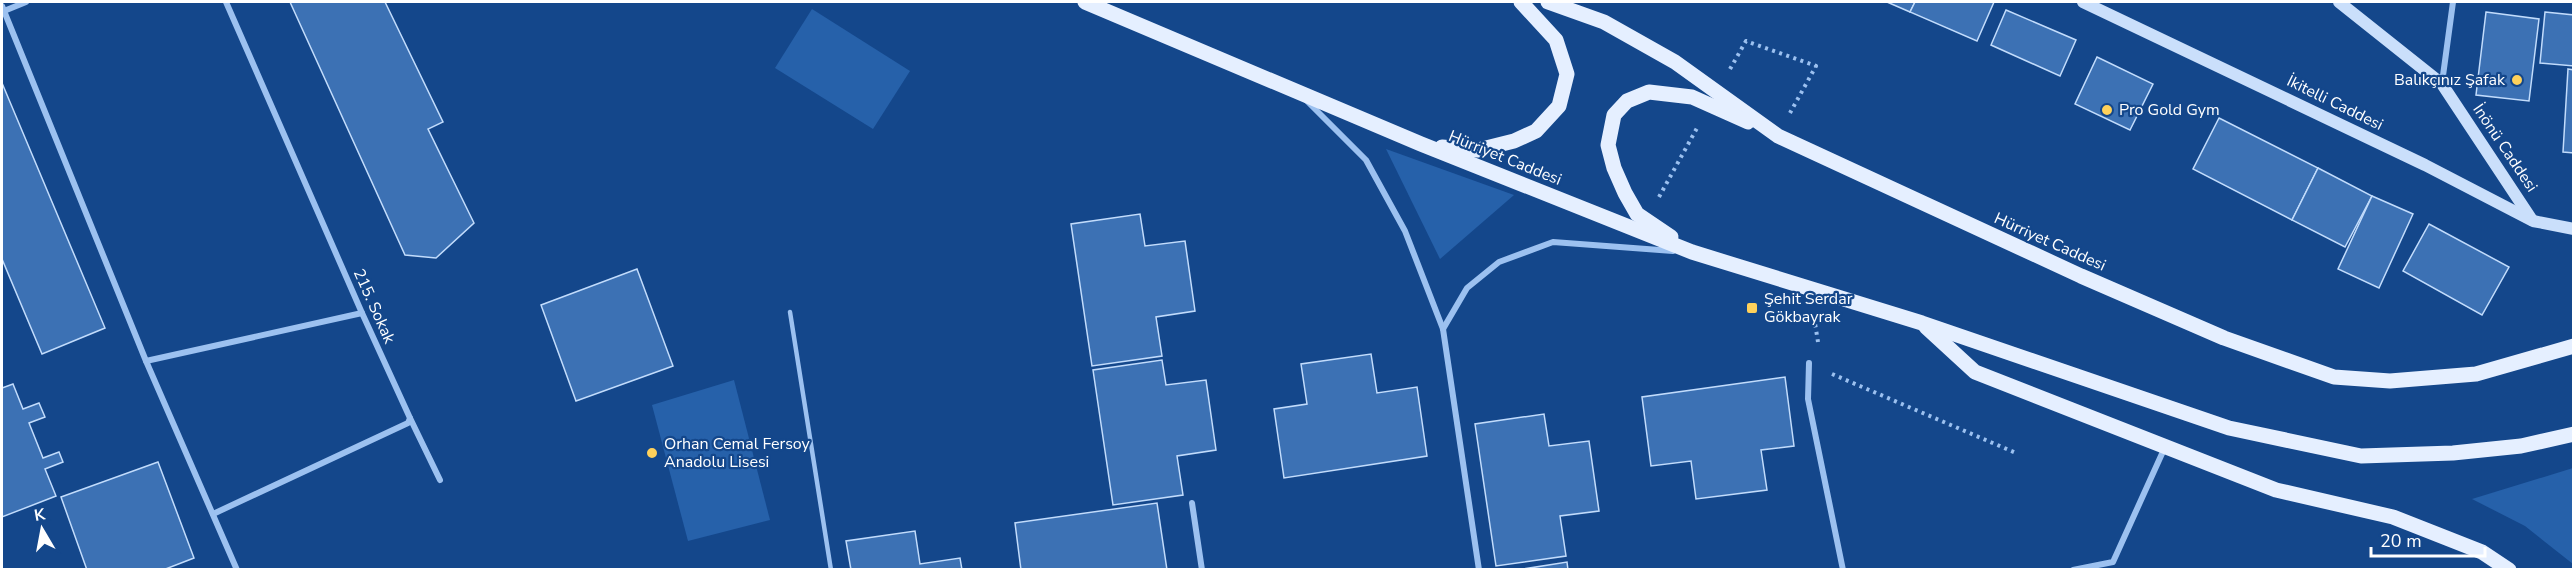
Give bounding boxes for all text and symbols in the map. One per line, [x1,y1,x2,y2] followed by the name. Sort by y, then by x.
[2394,69,2506,91] place label: Balıkçınız Şafak
[2283,70,2387,136] street label: İkitelli Caddesi
[2510,73,2524,87] marker: Balıkçınız Şafak
[2119,99,2220,121] place label: Pro Gold Gym
[2467,100,2543,196] street label: İnönü Caddesi
[2100,103,2114,117] marker: Pro Gold Gym
[1445,125,1565,191] street label: Hürriyet Caddesi
[1991,208,2109,276] street label: Hürriyet Caddesi
[348,265,401,348] street label: 215. Sokak
[1764,288,1853,328] place label: Şehit Serdar Gökbayrak
[1745,301,1759,315] marker: Şehit Serdar Gökbayrak
[664,433,811,473] place label: Orhan Cemal Fersoy Anadolu Lisesi
[645,446,659,460] marker: Orhan Cemal Fersoy Anadolu Lisesi
[12,499,72,559] north arrow
[32,503,48,527] text: K
[2371,520,2485,558] scale bar
[2380,529,2422,553] text: 20 m

